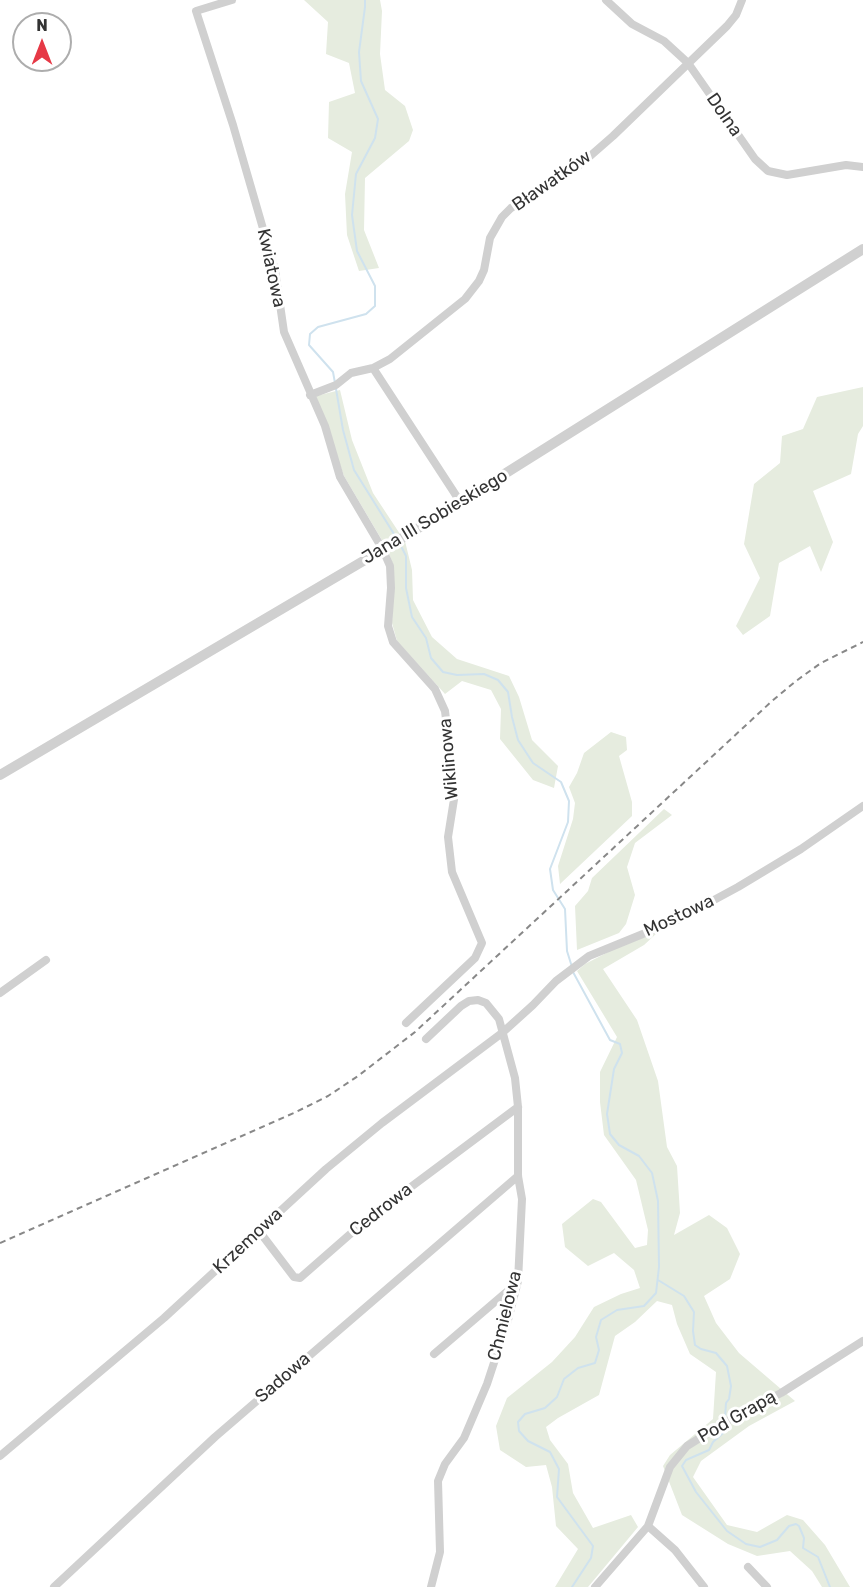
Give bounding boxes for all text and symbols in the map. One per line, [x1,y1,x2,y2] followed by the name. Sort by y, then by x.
[12,12,72,72] north arrow
[36,16,48,35] text: N
[701,89,747,141] street label: Dolna
[508,146,596,216] street label: Bławatków
[252,227,290,309] street label: Kwiatowa
[358,465,512,569] street label: Jana III Sobieskiego
[435,717,463,801] street label: Wiklinowa
[640,890,718,942] street label: Mostowa
[345,1179,417,1241] street label: Cedrowa
[209,1203,287,1279] street label: Krzemowa
[483,1269,527,1363] street label: Chmielowa
[251,1348,315,1408] street label: Sadowa
[694,1386,780,1448] street label: Pod Grapą

